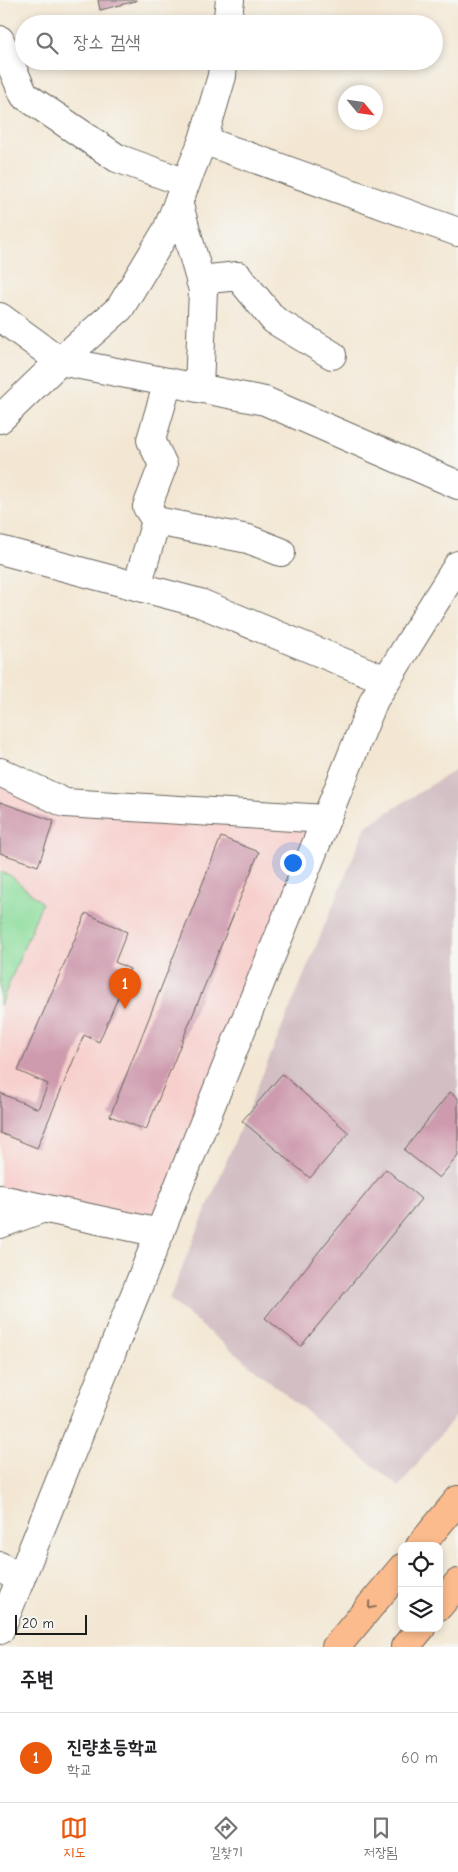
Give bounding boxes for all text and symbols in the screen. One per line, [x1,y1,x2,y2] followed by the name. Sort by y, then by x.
[15,15,443,70] search box
[33,29,61,57] icon: search
[73,31,141,53] text: 장소 검색
[338,85,383,130] north arrow
[280,850,306,876] your location
[109,968,141,1009] pin: 1
[398,1542,443,1632] map controls
[398,1542,443,1587] button: locate
[398,1587,443,1632] button: layers
[367,1600,376,1609] one-way arrow
[15,1612,88,1635] scale bar
[22,1615,54,1632] text: 20 m
[20,1667,54,1691] text: 주변
[67,1736,159,1758] text: 진량초등학교
[33,1749,39,1767] text: 1
[401,1749,438,1767] text: 60 m
[67,1761,93,1779] text: 학교
[60,1814,88,1862] tab: 지도
[209,1814,243,1862] tab: 길찾기
[364,1814,398,1862] tab: 저장됨

